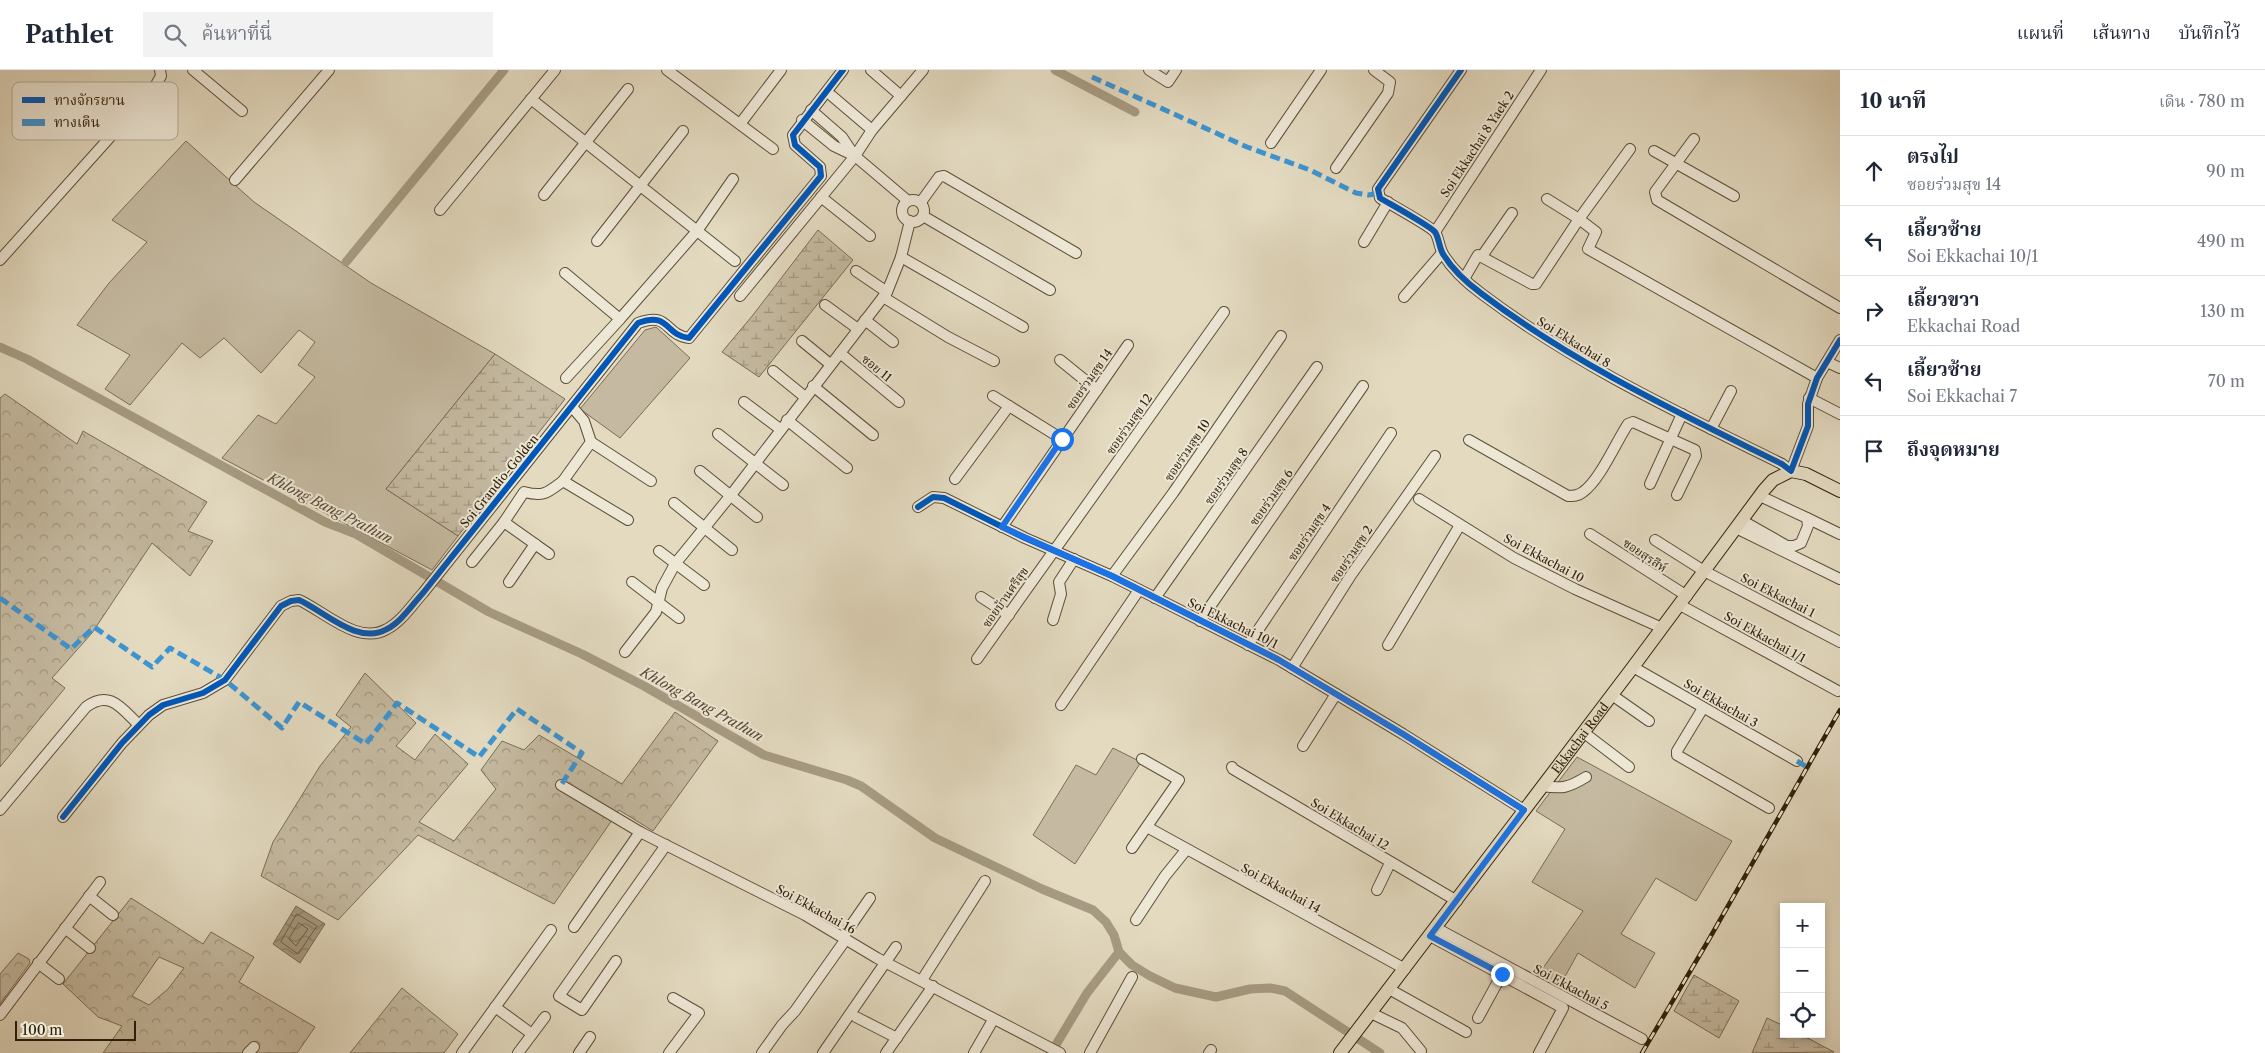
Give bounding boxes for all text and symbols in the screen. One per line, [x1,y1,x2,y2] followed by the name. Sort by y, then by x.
[143,12,493,57] search box
[25,20,113,49] text: Pathlet
[161,21,189,49] icon: search
[201,22,272,45] text: ค้นหาที่นี่
[2017,22,2064,44] text: แผนที่
[2092,22,2151,44] text: เส้นทาง
[2179,22,2240,44] text: บันทึกไว้
[12,82,178,140] legend
[1437,88,1517,200] street label: Soi Ekkachai 8 Yaek 2
[1860,88,1926,113] text: 10 นาที
[54,91,125,109] text: ทางจักรยาน
[2159,91,2245,111] text: เดิน · 780 m
[54,113,100,131] text: ทางเดิน
[1907,145,1959,168] text: ตรงไป
[1860,157,1888,185] icon: ahead
[2206,161,2245,181] text: 90 m
[1907,174,2001,194] text: ซอยร่วมสุข 14
[1907,218,1981,241] text: เลี้ยวซ้าย
[1860,227,1888,255] icon: left
[2197,231,2245,251] text: 490 m
[1907,246,2038,266] text: Soi Ekkachai 10/1
[1907,288,1979,311] text: เลี้ยวขวา
[1860,297,1888,325] icon: right
[2200,301,2245,321] text: 130 m
[1535,313,1613,371] street label: Soi Ekkachai 8
[1907,316,2020,336] text: Ekkachai Road
[1063,346,1116,413] street label: ซอยร่วมสุข 14
[859,351,895,385] street label: ซอย 11
[1907,358,1981,381] text: เลี้ยวซ้าย
[1860,367,1888,395] icon: left
[2208,371,2245,391] text: 70 m
[1907,386,2017,406] text: Soi Ekkachai 7
[1103,391,1156,458] street label: ซอยร่วมสุข 12
[1161,416,1214,484] street label: ซอยร่วมสุข 10
[1051,428,1074,451] route start
[457,431,542,531] street label: Soi Grandio-Golden
[1860,437,1888,465] icon: arrive
[1907,438,2000,461] text: ถึงจุดหมาย
[1201,445,1252,508] street label: ซอยร่วมสุข 8
[1246,466,1297,529] street label: ซอยร่วมสุข 6
[264,468,396,547] water label: Khlong Bang Prathun
[1284,501,1334,564] street label: ซอยร่วมสุข 4
[1326,522,1376,586] street label: ซอยร่วมสุข 2
[1501,530,1587,586] street label: Soi Ekkachai 10
[1620,535,1670,576] street label: ซอยสุรสีห์
[979,564,1032,631] street label: ซอยบ้านศรีสุข
[1738,570,1818,620] street label: Soi Ekkachai 1
[1185,595,1281,651] street label: Soi Ekkachai 10/1
[1722,608,1808,666] street label: Soi Ekkachai 1/1
[636,662,767,745] water label: Khlong Bang Prathun
[1681,676,1761,730] street label: Soi Ekkachai 3
[1548,699,1612,776] street label: Ekkachai Road
[1308,795,1392,853] street label: Soi Ekkachai 12
[1239,860,1323,916] street label: Soi Ekkachai 14
[774,881,858,937] street label: Soi Ekkachai 16
[1780,903,1825,1038] map controls
[1780,903,1825,948] button: +
[1780,948,1825,993] button: −
[1531,961,1611,1013] street label: Soi Ekkachai 5
[1491,963,1514,986] route end
[1780,993,1825,1038] button: locate
[15,1018,136,1041] scale bar
[22,1021,62,1039] text: 100 m

